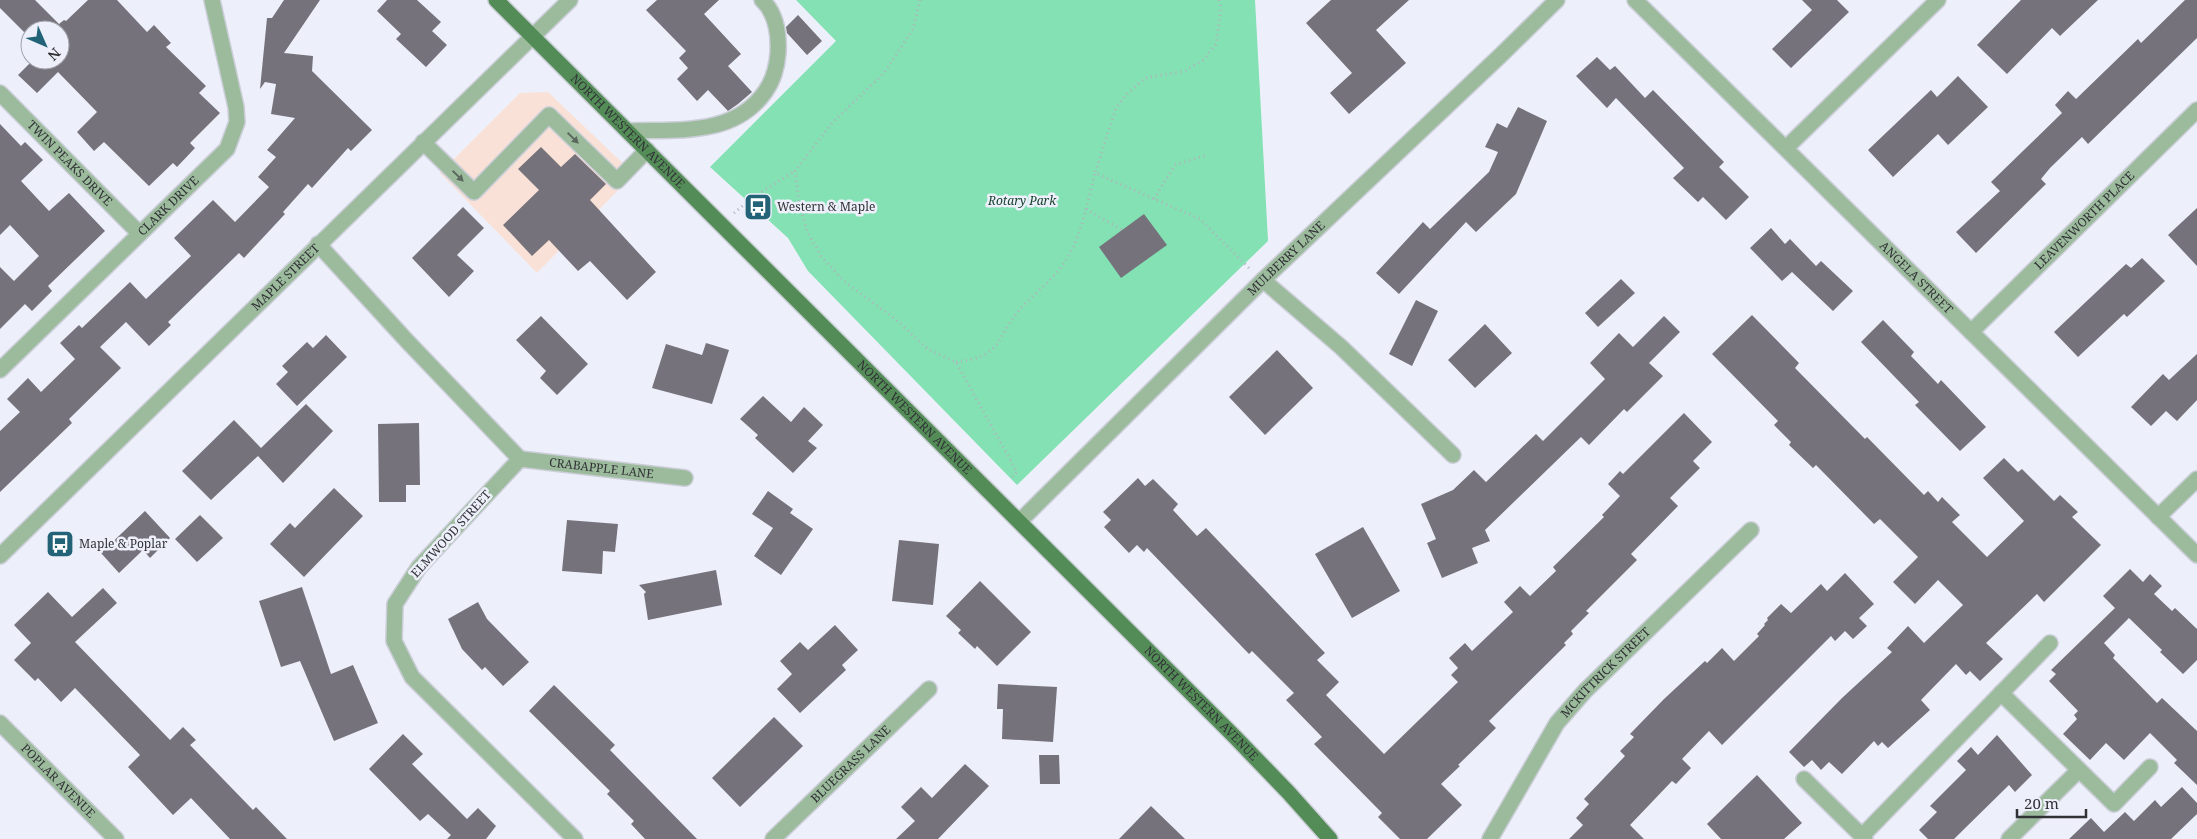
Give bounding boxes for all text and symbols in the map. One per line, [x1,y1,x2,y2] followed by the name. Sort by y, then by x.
[20,20,70,70] north arrow
[44,44,65,65] text: N
[567,70,689,192] street label: NORTH WESTERN AVENUE
[24,116,116,210] street label: TWIN PEAKS DRIVE
[566,132,578,144] one-way arrow
[2030,167,2138,273] street label: LEAVENWORTH PLACE
[452,170,464,182] one-way arrow
[134,172,202,239] street label: CLARK DRIVE
[743,192,773,222] bus stop icon: Western & Maple
[987,192,1057,209] park label: Rotary Park
[777,198,875,215] place label: Western & Maple
[1243,217,1328,299] street label: MULBERRY LANE
[1876,237,1957,318] street label: ANGELA STREET
[248,239,323,314] street label: MAPLE STREET
[854,356,976,478] street label: NORTH WESTERN AVENUE
[548,453,655,482] street label: CRABAPPLE LANE
[407,486,495,581] street label: ELMWOOD STREET
[45,529,75,559] bus stop icon: Maple & Poplar
[79,535,168,552] place label: Maple & Poplar
[1556,623,1654,721] street label: MCKITTRICK STREET
[1141,642,1262,764] street label: NORTH WESTERN AVENUE
[807,721,894,806] street label: BLUEGRASS LANE
[17,740,99,822] street label: POPLAR AVENUE
[2017,786,2086,818] scale bar
[2024,793,2059,813] text: 20 m

